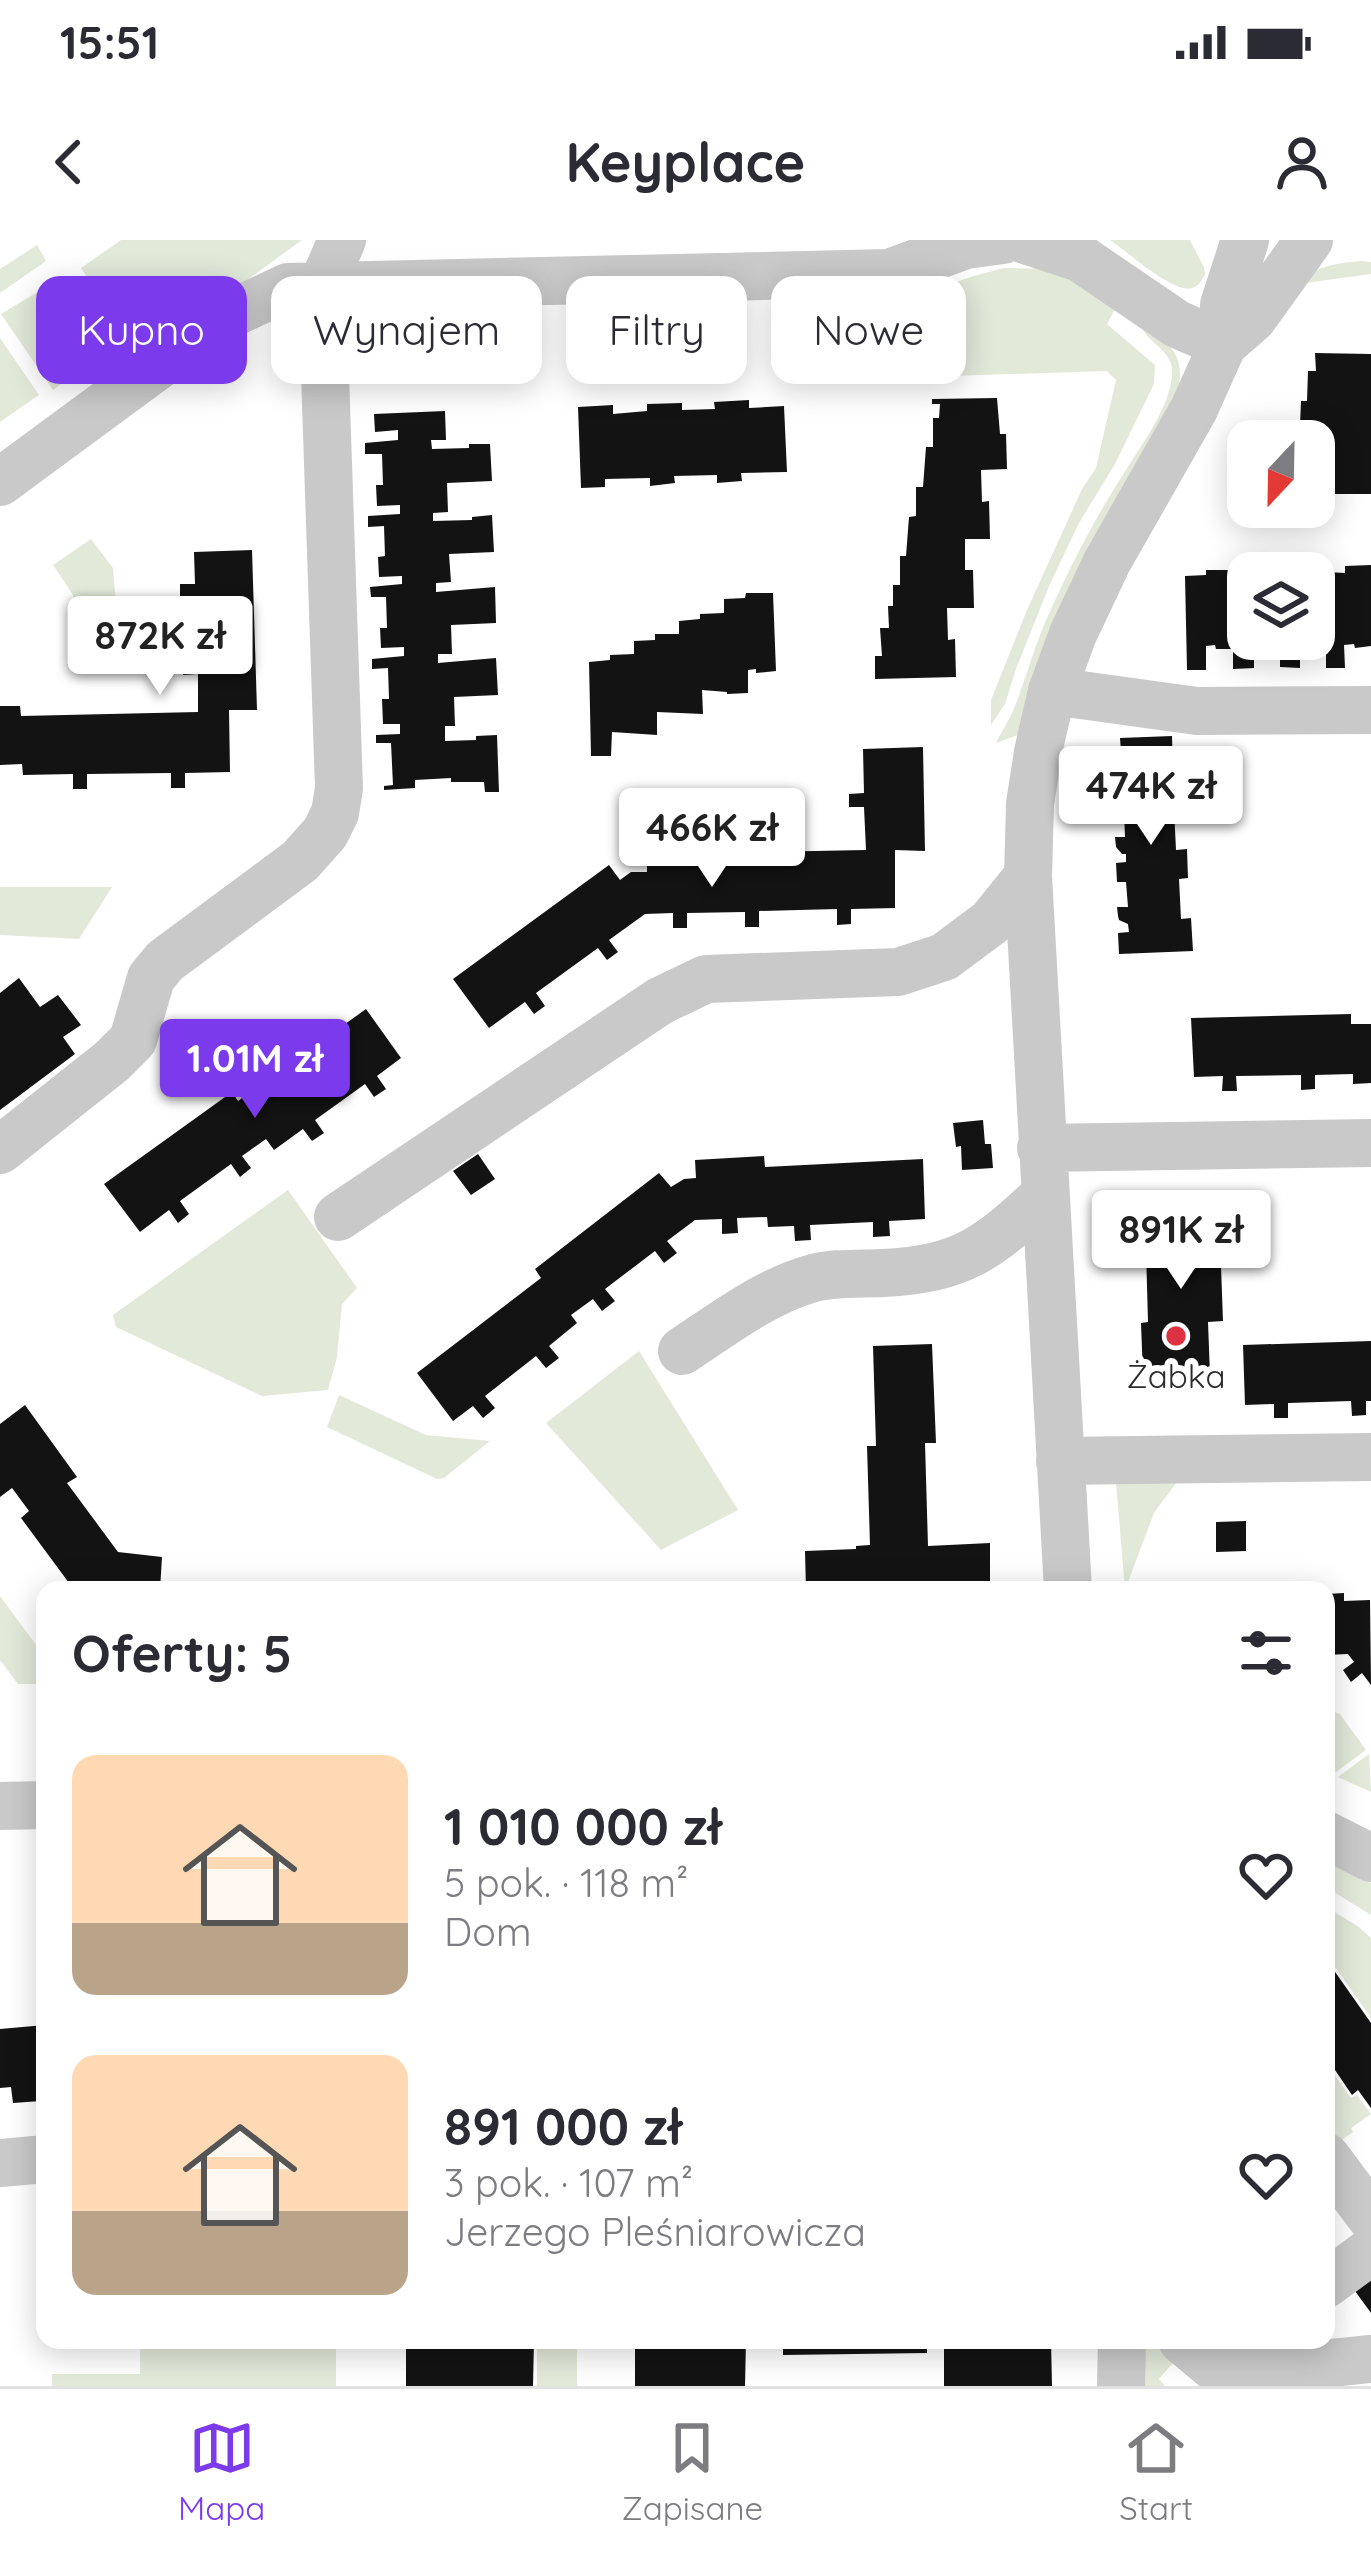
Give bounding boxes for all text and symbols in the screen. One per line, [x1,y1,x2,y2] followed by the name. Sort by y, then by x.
[60,14,159,70] text: 15:51
[566,128,805,196] text: Keyplace
[36,129,102,195] icon: back
[1269,129,1335,195] icon: person
[36,276,247,384] chip: Kupno
[271,276,542,384] chip: Wynajem
[566,276,747,384] chip: Filtry
[771,276,966,384] chip: Nowe
[1227,420,1335,528] north arrow
[1227,420,1335,660] map controls
[1227,552,1335,660] button: layers
[49,596,271,698] pin: 872K zł
[95,610,225,659] text: 872K zł
[1040,746,1262,848] pin: 474K zł
[1086,760,1216,809] text: 474K zł
[601,788,823,890] pin: 466K zł
[646,802,778,851] text: 466K zł
[131,1019,379,1121] pin: 1.01M zł
[187,1033,323,1082] text: 1.01M zł
[1070,1190,1292,1292] pin: 891K zł
[1119,1204,1243,1253] text: 891K zł
[1163,1323,1189,1349] marker: Żabka
[1127,1355,1225,1396] place label: Żabka
[1233,1620,1299,1686] icon: filters
[72,1621,292,1685] text: Oferty: 5
[444,1794,722,1858] text: 1 010 000 zł
[168,1803,312,1947] icon: home
[1233,1842,1299,1908] icon: heart
[444,1858,688,1907] text: 5 pok. · 118 m²
[444,1907,531,1956] text: Dom
[444,2094,682,2158] text: 891 000 zł
[168,2103,312,2247] icon: home
[1233,2142,1299,2208] icon: heart
[444,2158,693,2207] text: 3 pok. · 107 m²
[444,2207,866,2256] text: Jerzego Pleśniarowicza
[178,2415,265,2528] tab: Mapa
[621,2415,763,2528] tab: Zapisane
[1119,2415,1193,2528] tab: Start

